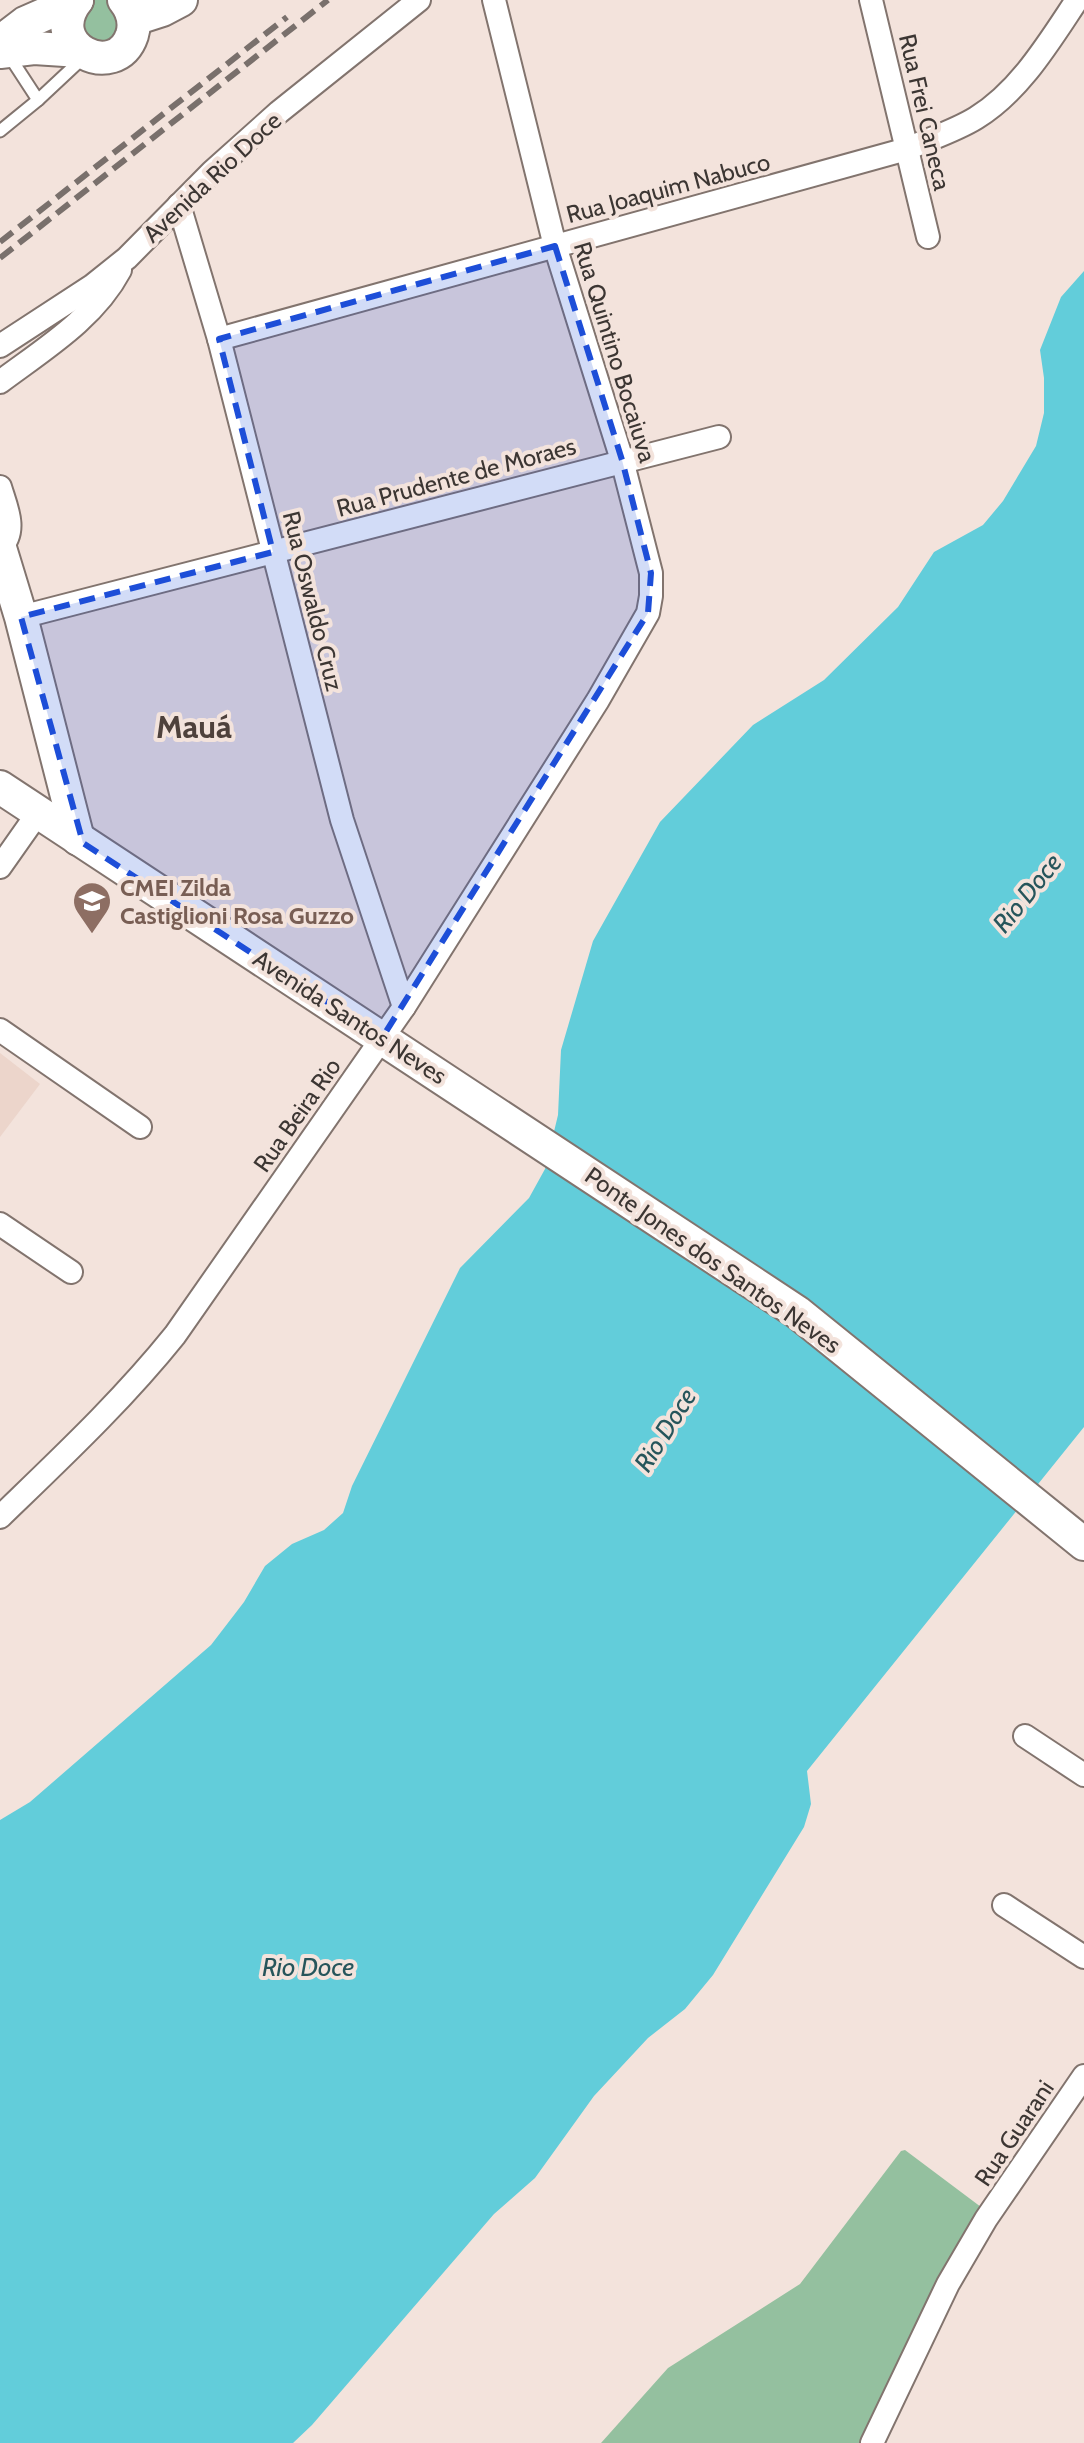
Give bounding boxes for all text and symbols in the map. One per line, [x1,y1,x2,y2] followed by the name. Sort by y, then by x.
[893,31,957,193] street label: Rua Frei Caneca
[137,106,287,248] street label: Avenida Rio Doce
[563,147,773,229] street label: Rua Joaquim Nabuco
[568,238,662,466] street label: Rua Quintino Bocaiuva
[333,431,579,523] street label: Rua Prudente de Moraes
[277,508,349,694] street label: Rua Oswaldo Cruz
[156,707,232,746] district label: Mauá
[986,847,1068,939] water label: Rio Doce
[120,873,354,930] place label: CMEI Zilda Castiglioni Rosa Guzzo
[71,880,113,935] school or university icon: CMEI Zilda Castiglioni Rosa Guzzo
[248,944,452,1090] street label: Avenida Santos Neves
[247,1052,347,1178] street label: Rua Beira Rio
[580,1161,846,1359] street label: Ponte Jones dos Santos Neves
[627,1382,703,1478] water label: Rio Doce
[262,1951,354,1983] water label: Rio Doce
[968,2075,1060,2191] street label: Rua Guarani

